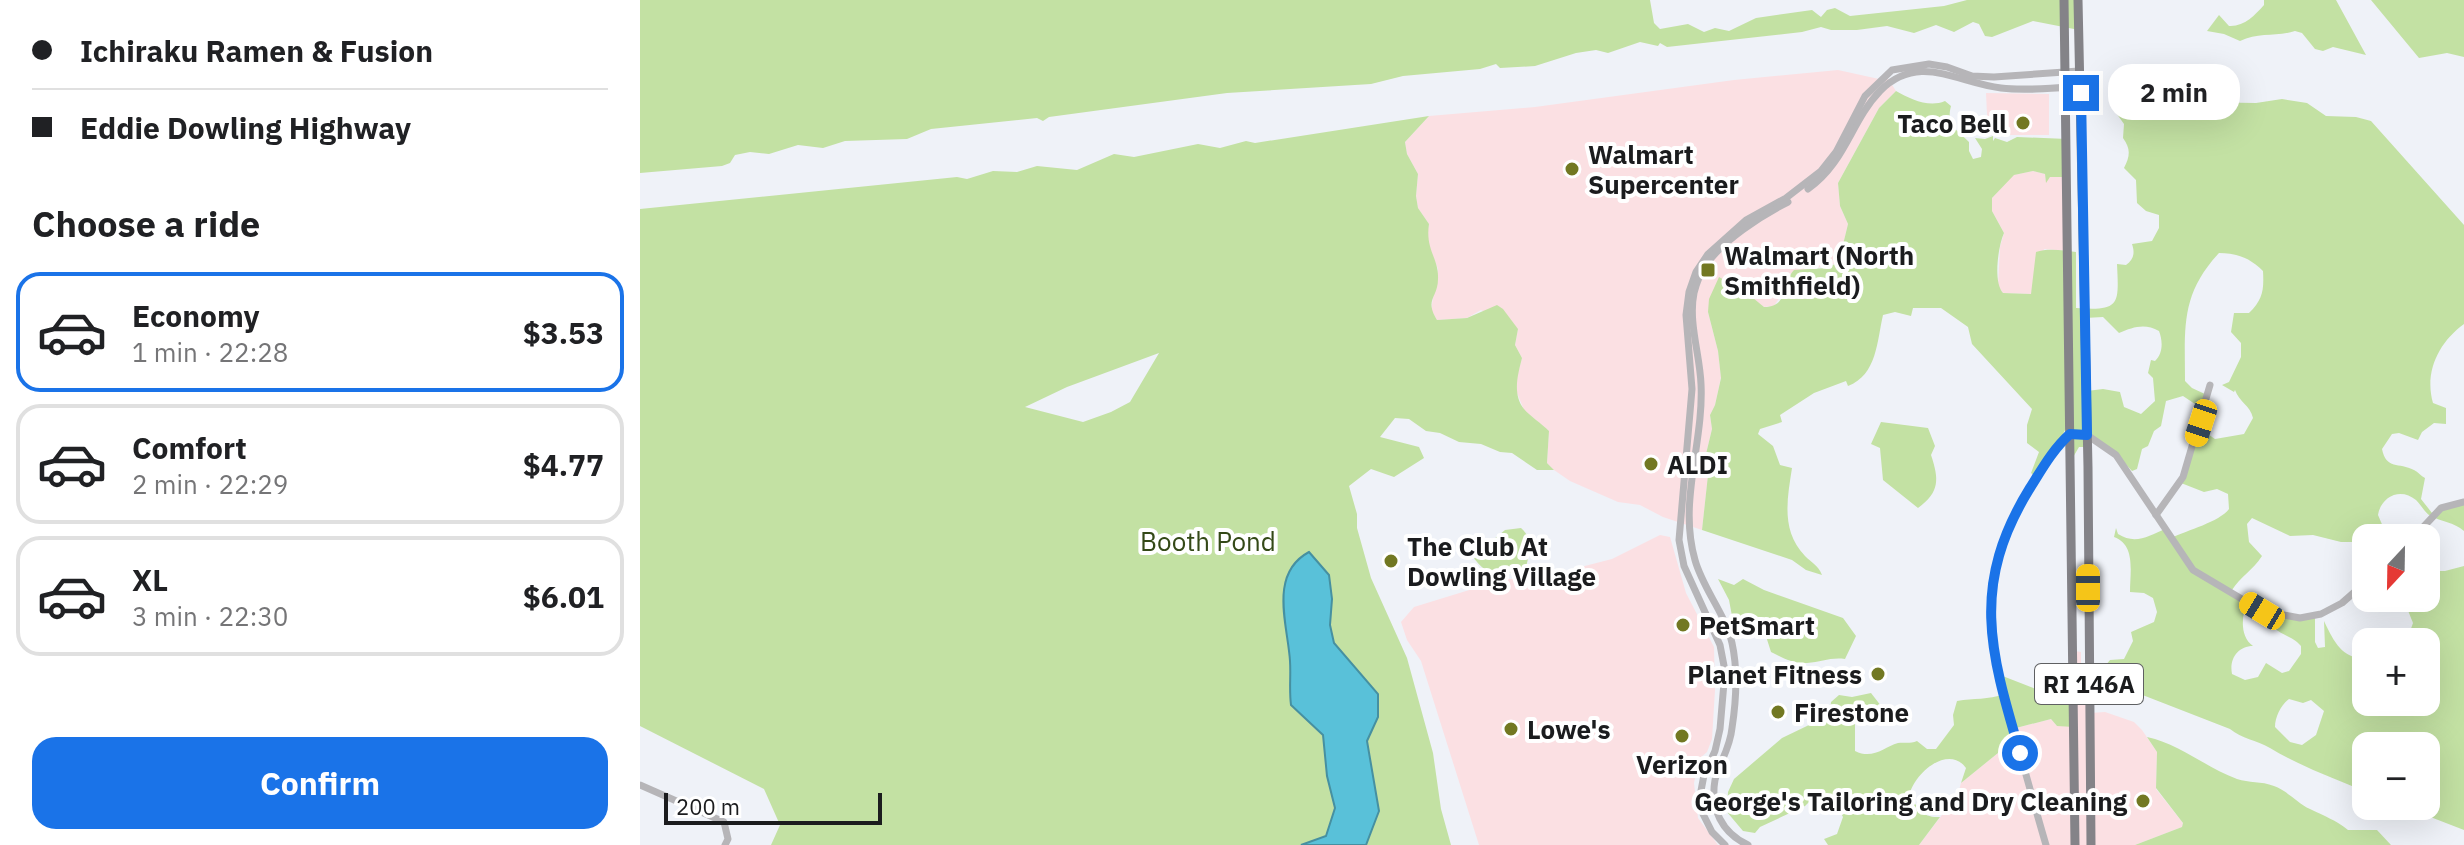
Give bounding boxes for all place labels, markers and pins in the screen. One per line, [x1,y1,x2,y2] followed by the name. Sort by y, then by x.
[1897,106,2007,140] place label: Taco Bell
[2014,114,2032,132] marker: Taco Bell
[1588,137,1739,201] place label: Walmart Supercenter
[1563,160,1581,178] marker: Walmart Supercenter
[1724,238,1914,302] place label: Walmart (North Smithfield)
[1699,261,1717,279] marker: Walmart (North Smithfield)
[1667,447,1728,481] place label: ALDI
[1642,455,1660,473] marker: ALDI
[1407,529,1596,593] place label: The Club At Dowling Village
[1382,552,1400,570] marker: The Club At Dowling Village
[1699,608,1815,642] place label: PetSmart
[1674,616,1692,634] marker: PetSmart
[1687,657,1862,691] place label: Planet Fitness
[1869,665,1887,683] marker: Planet Fitness
[1794,695,1909,729] place label: Firestone
[1769,703,1787,721] marker: Firestone
[1527,712,1611,746] place label: Lowe's
[1502,720,1520,738] marker: Lowe's
[1673,727,1691,745] marker: Verizon
[1636,747,1728,781] place label: Verizon
[1694,784,2128,818] place label: George's Tailoring and Dry Cleaning
[2134,792,2152,810] marker: George's Tailoring and Dry Cleaning

